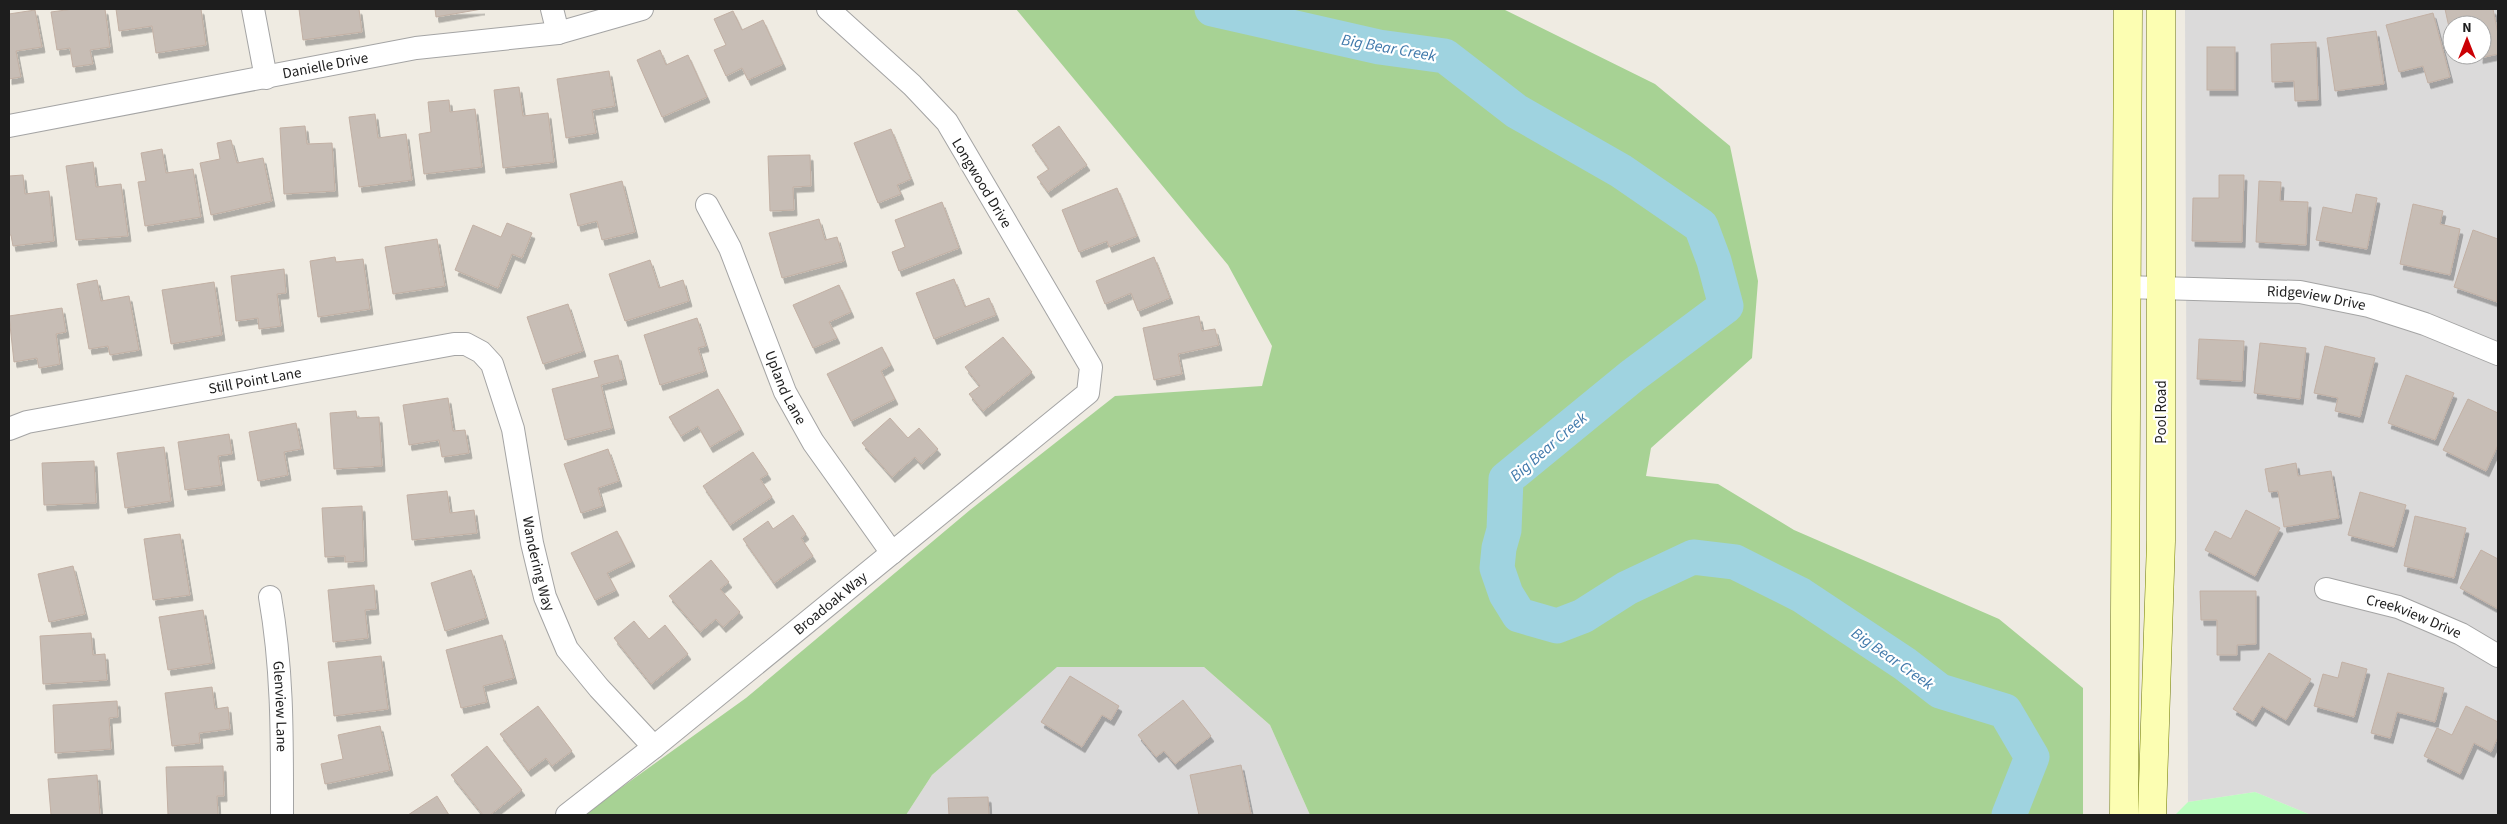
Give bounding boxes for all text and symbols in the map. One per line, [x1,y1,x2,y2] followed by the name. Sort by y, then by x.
[2442,15,2492,65] north arrow
[2462,18,2472,38] text: N
[1340,29,1438,67] water label: Big Bear Creek
[281,47,370,84] street label: Danielle Drive
[946,134,1017,232] street label: Longwood Drive
[2267,281,2368,316] street label: Ridgeview Drive
[759,348,811,429] street label: Upland Lane
[207,362,303,400] street label: Still Point Lane
[2151,380,2172,444] street label: Pool Road
[1505,407,1592,486] water label: Big Bear Creek
[517,515,560,615] street label: Wandering Way
[789,567,872,640] street label: Broadoak Way
[2364,589,2465,644] street label: Creekview Drive
[1847,622,1938,695] water label: Big Bear Creek
[267,660,292,752] street label: Glenview Lane

